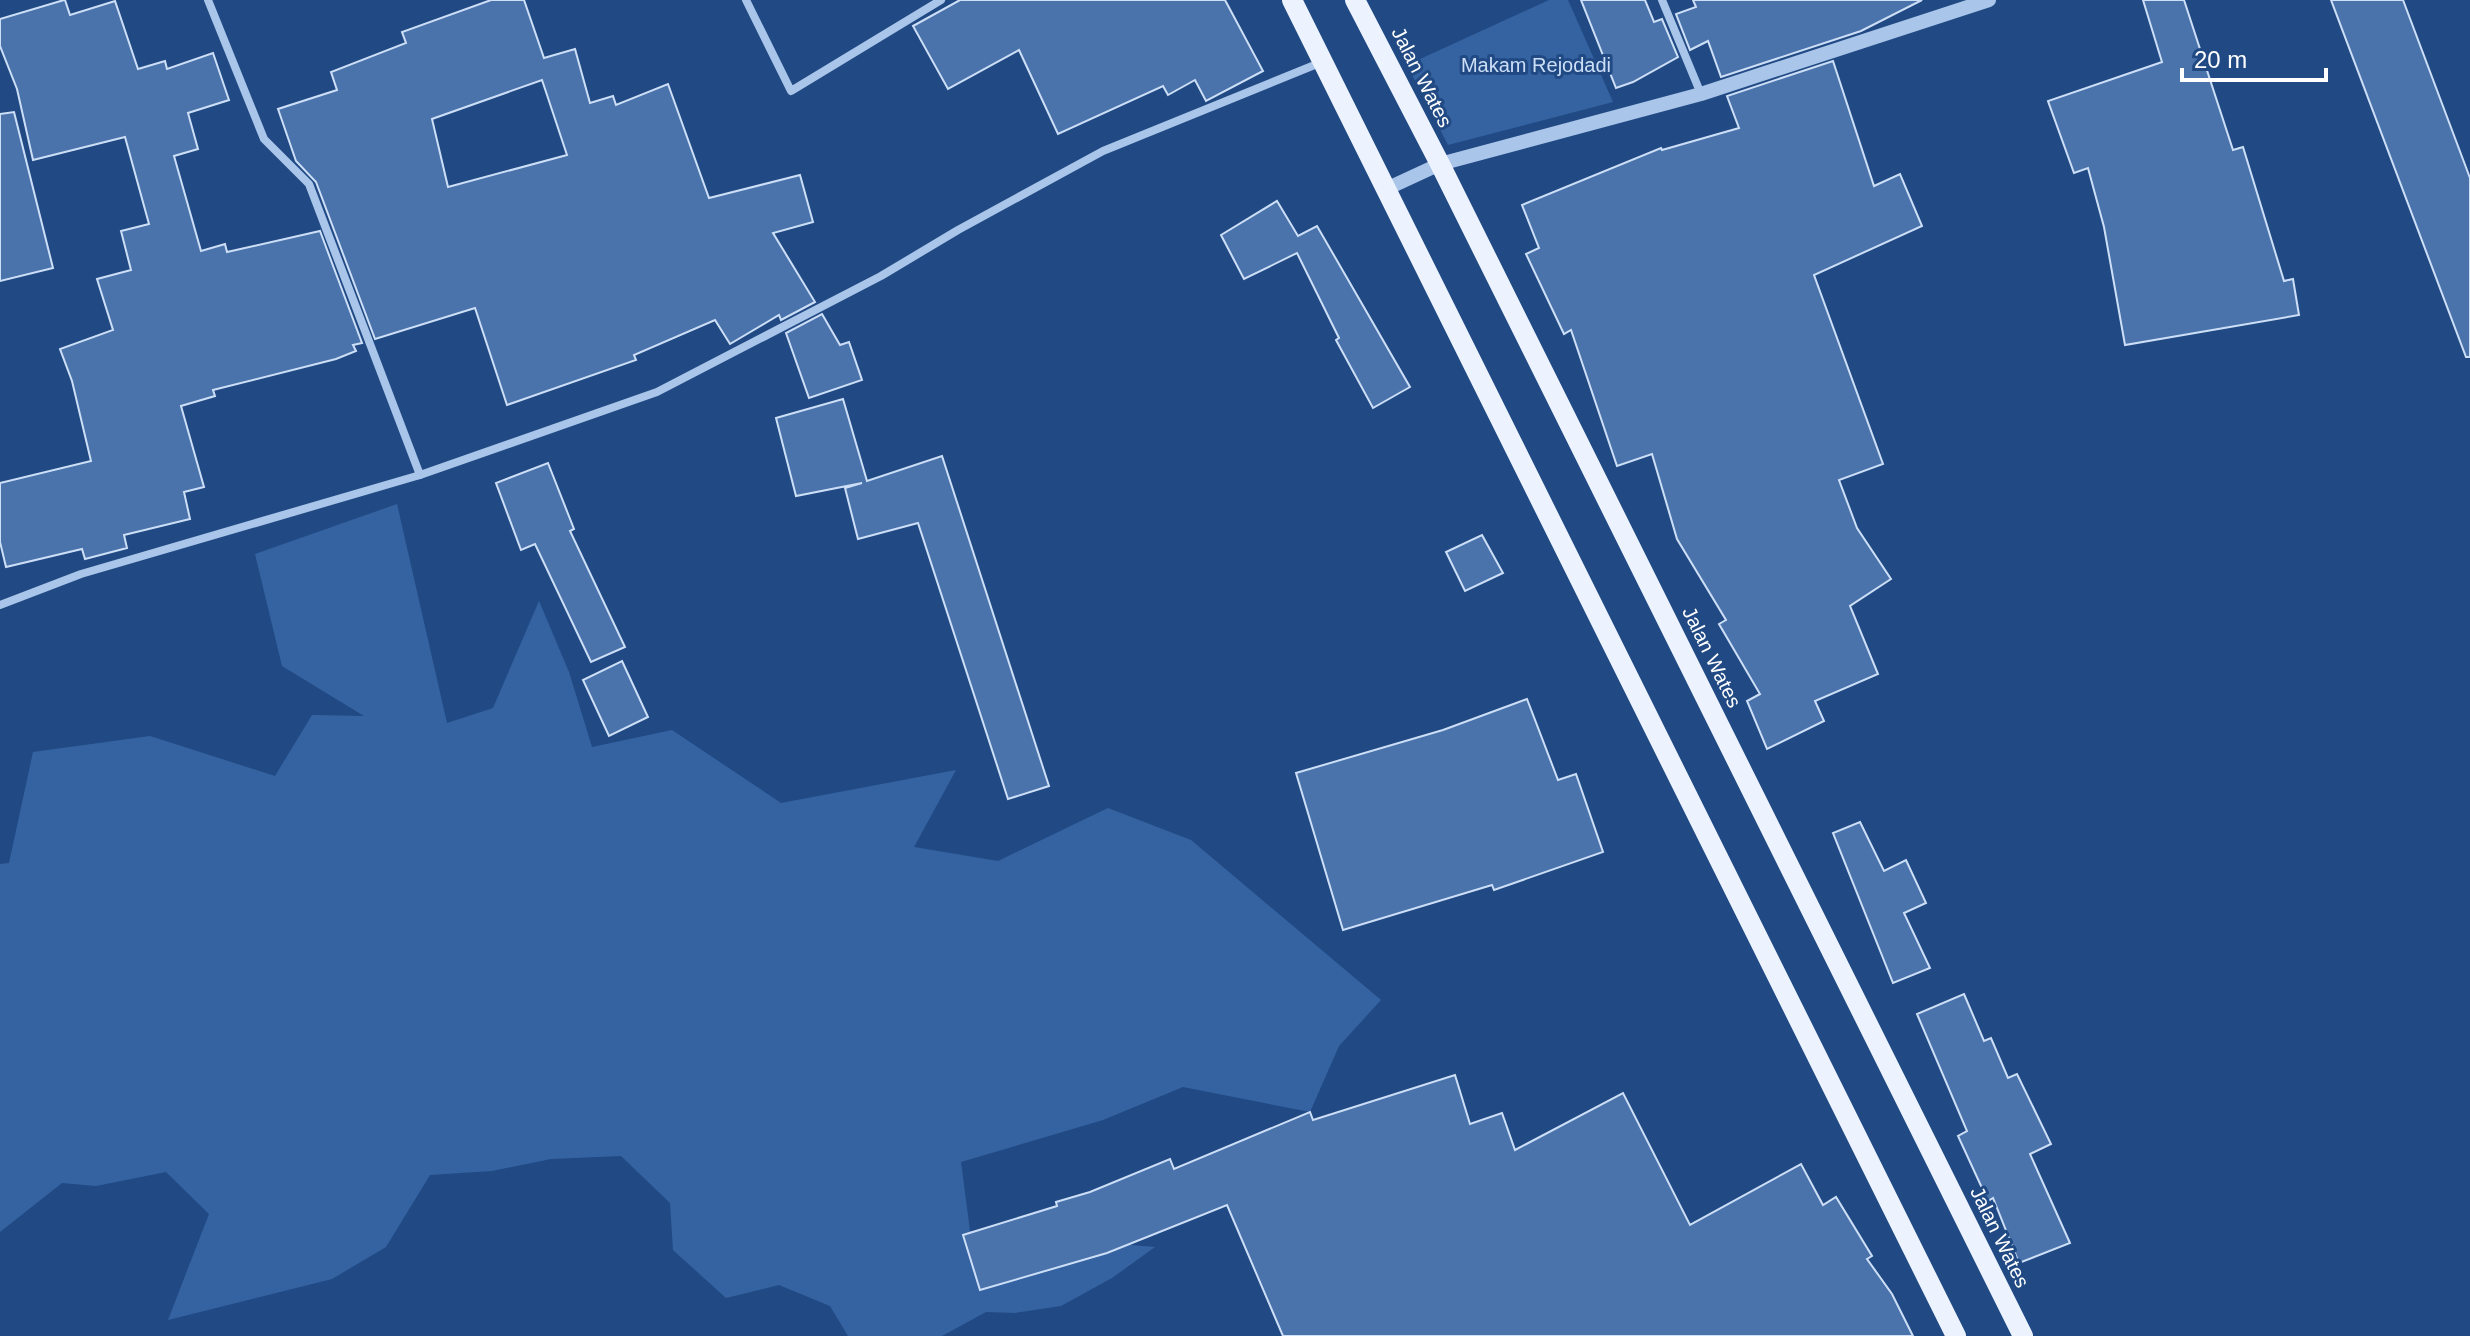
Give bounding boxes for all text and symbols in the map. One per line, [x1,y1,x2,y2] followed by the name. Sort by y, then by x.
[1387,23,1457,131] street label: Jalan Wates
[2182,32,2326,82] scale bar
[2194,46,2247,73] text: 20 m
[1461,54,1611,76] park label: Makam Rejodadi
[1678,603,1746,711] street label: Jalan Wates
[1966,1183,2034,1291] street label: Jalan Wates

